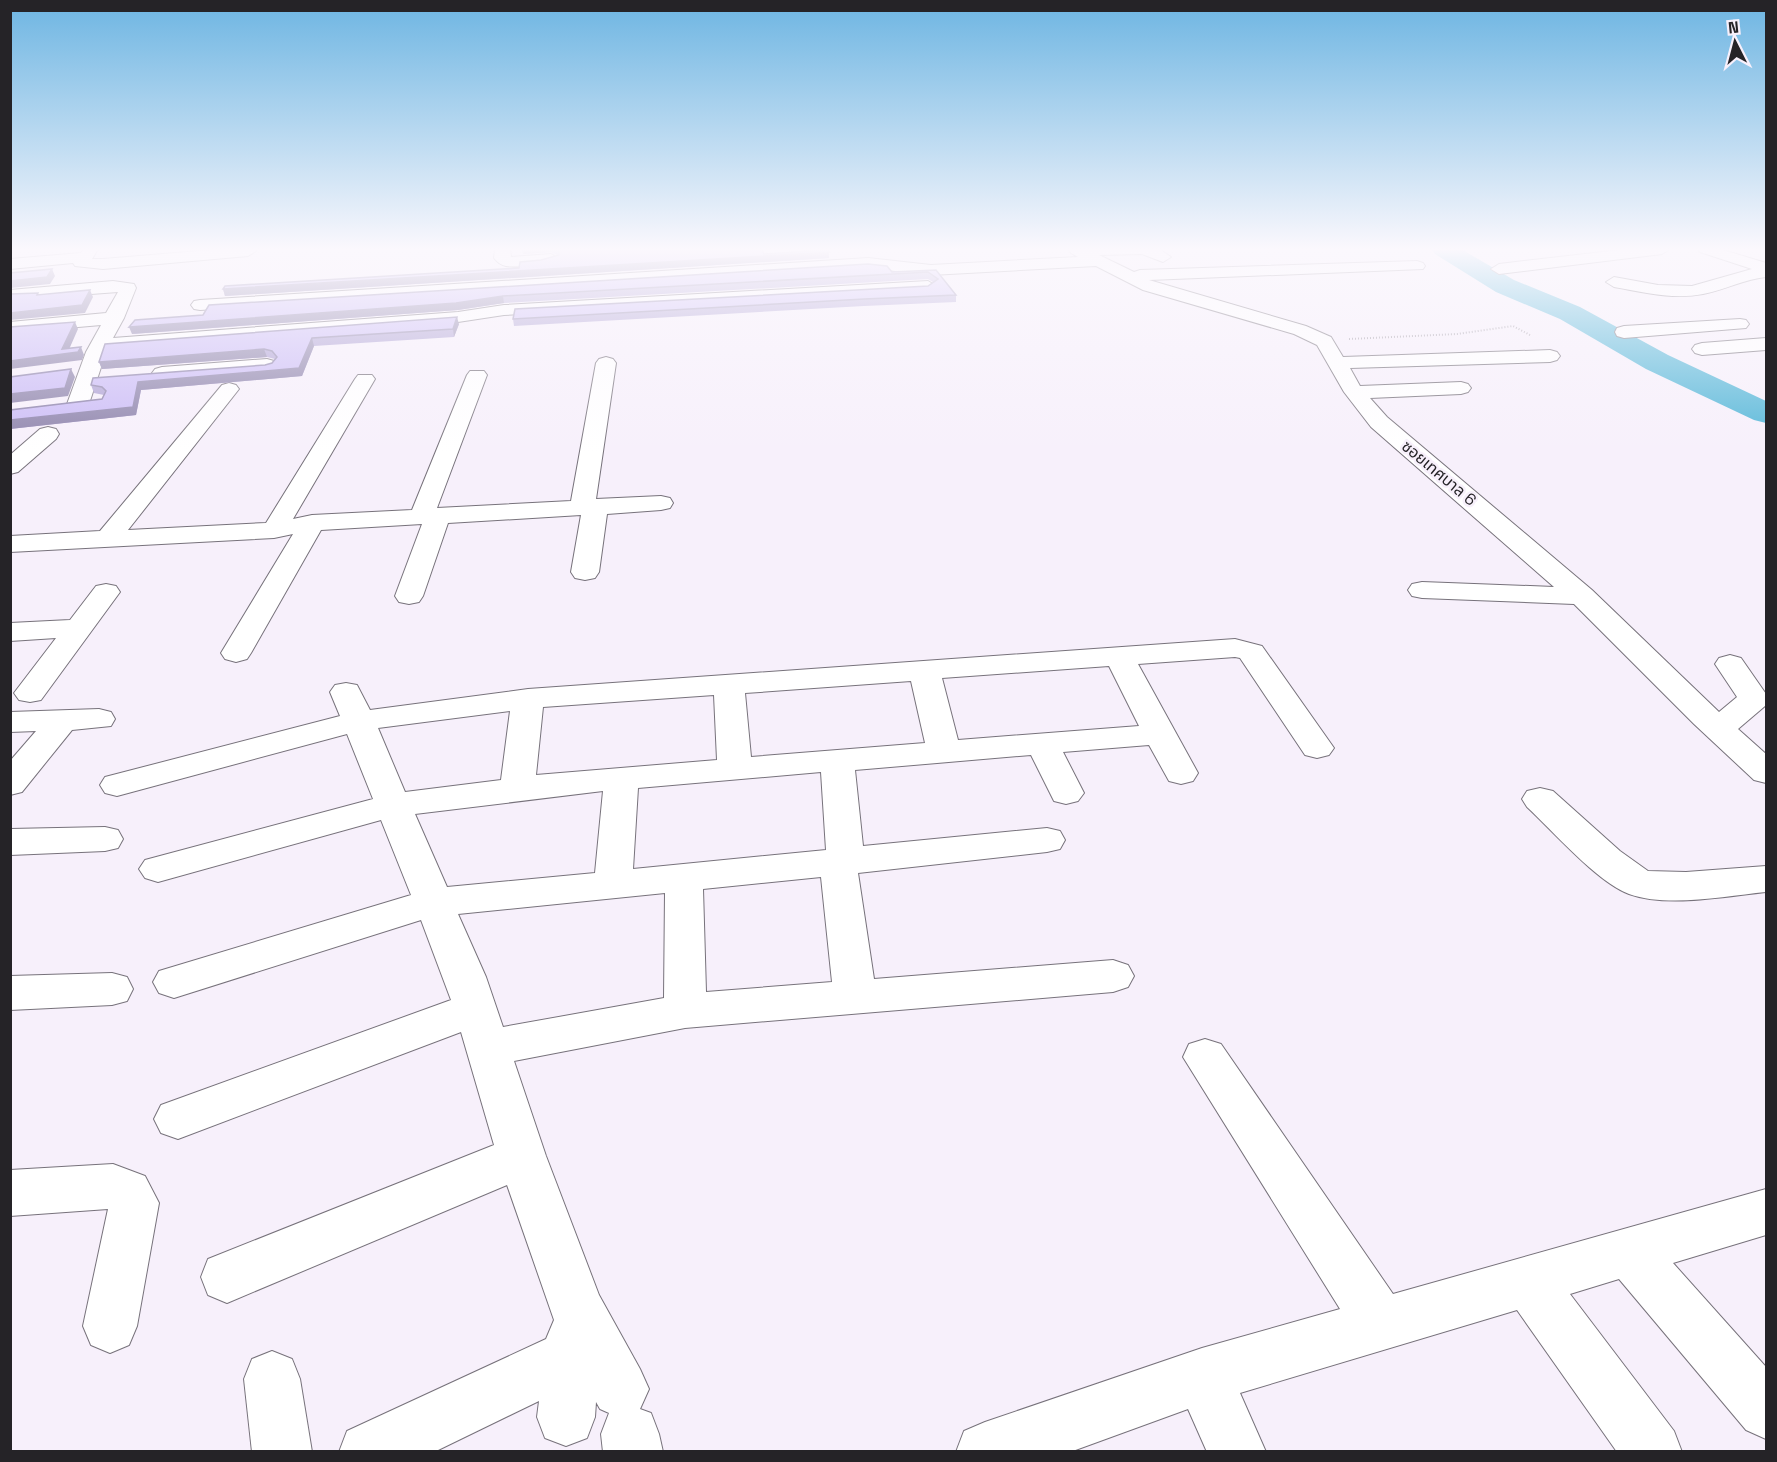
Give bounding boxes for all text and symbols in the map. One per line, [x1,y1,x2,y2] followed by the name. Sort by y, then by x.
[1705,12,1765,72] north arrow
[1727,17,1740,39] text: N
[1397,436,1481,510] street label: ซอยเทศบาล 6

